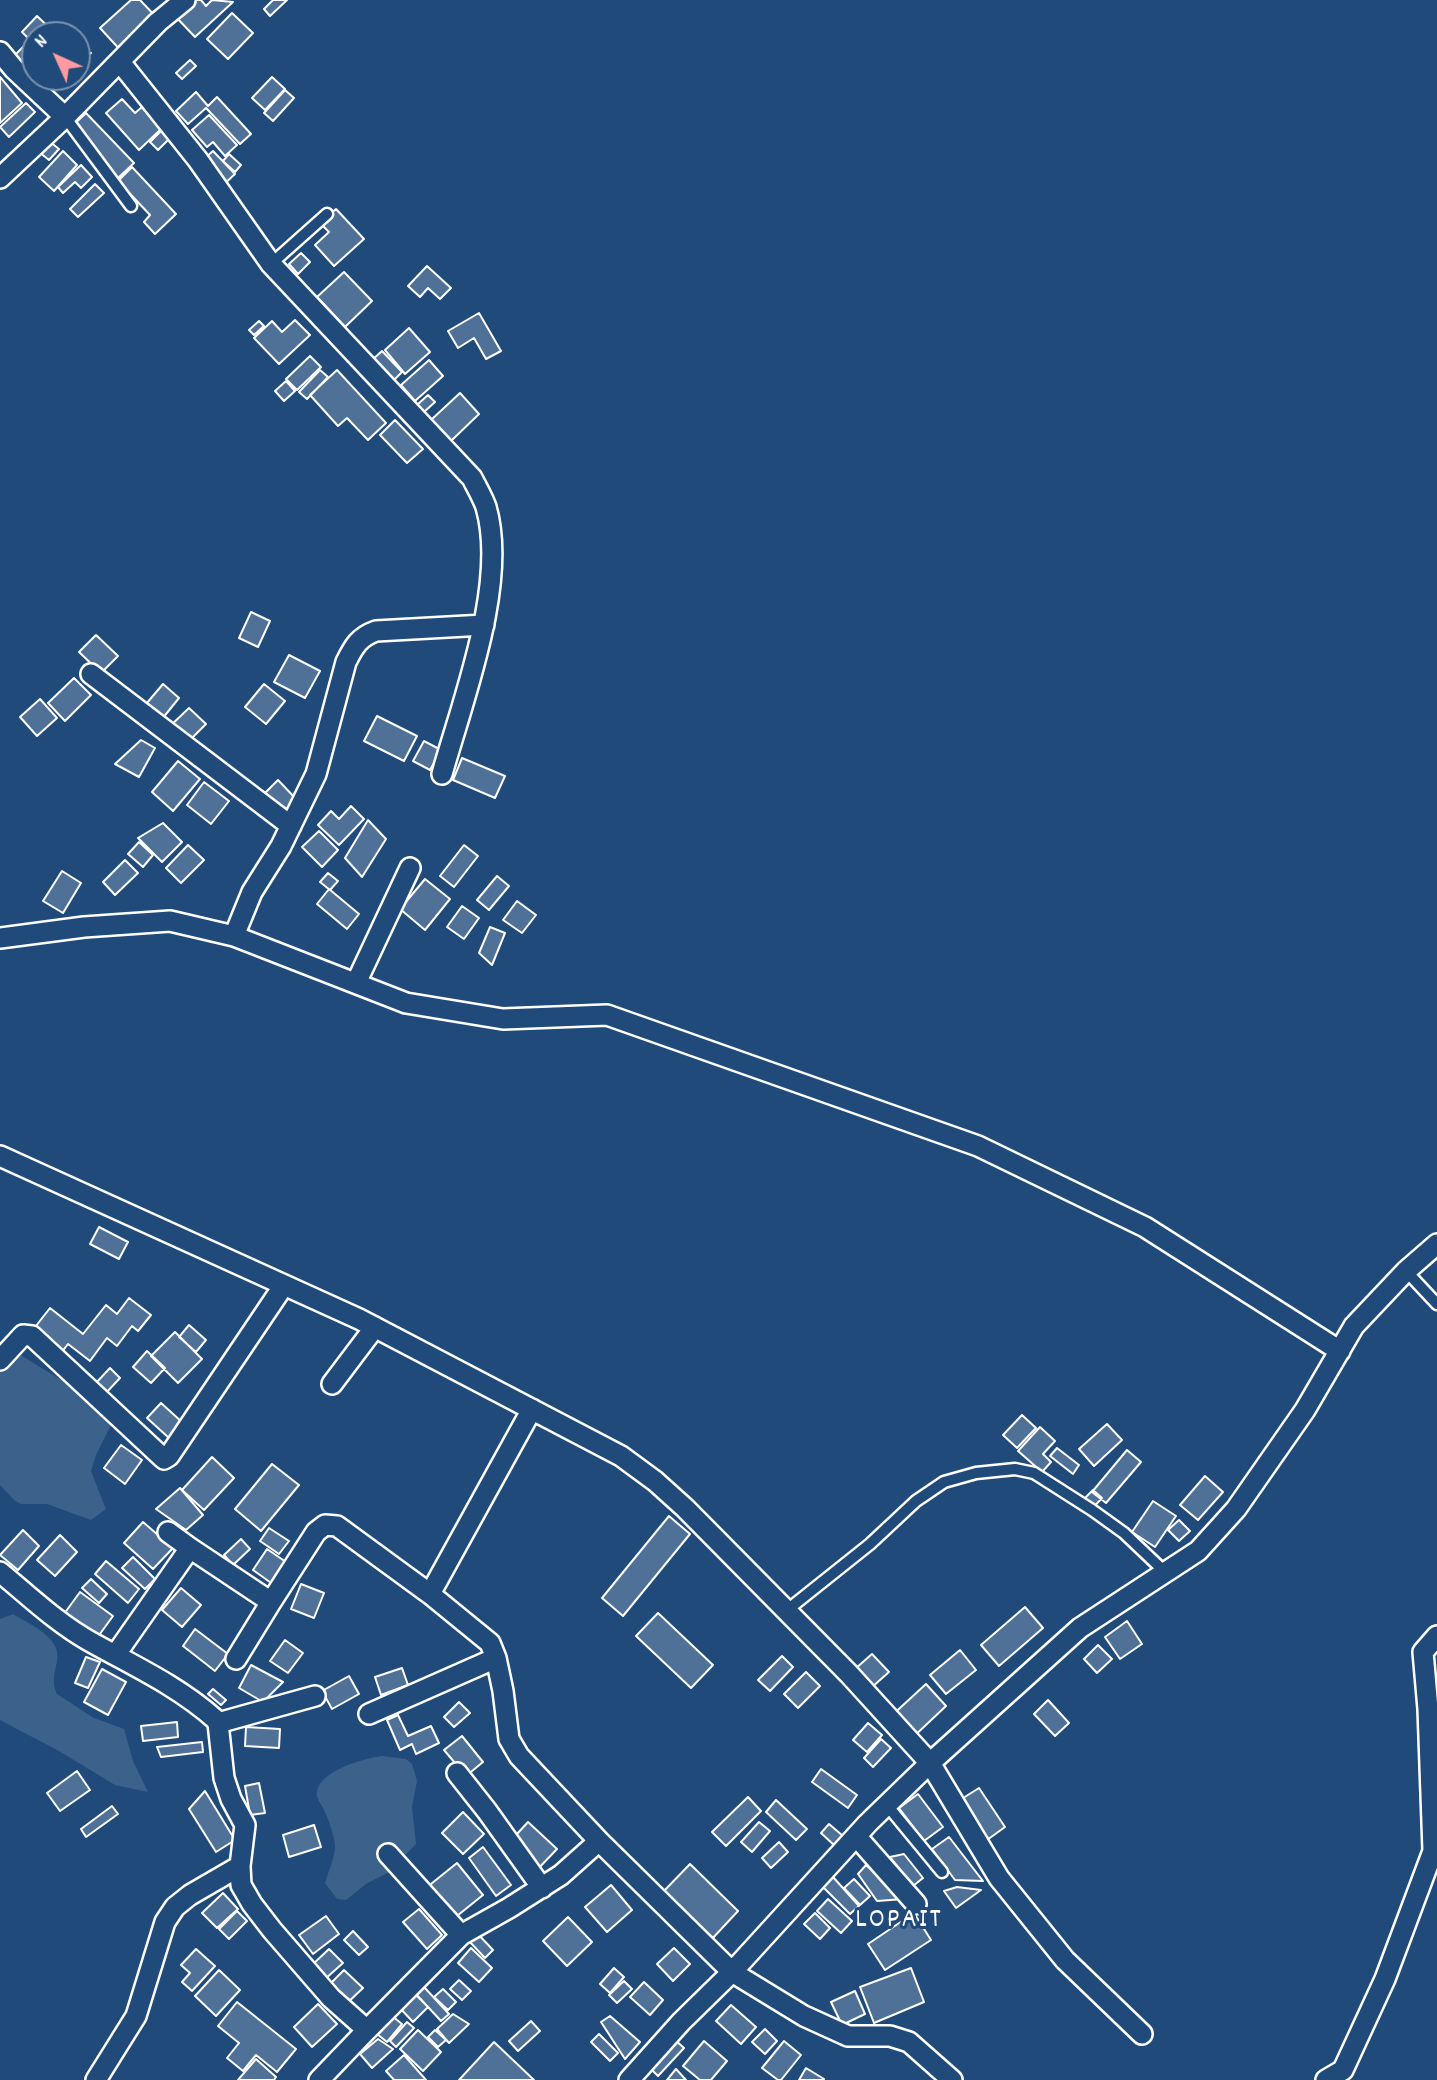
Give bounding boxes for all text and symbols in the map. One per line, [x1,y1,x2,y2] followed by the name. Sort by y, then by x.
[21,21,91,91] north arrow
[29,29,55,55] text: N
[856,1905,942,1939] district label: LOPAIT

